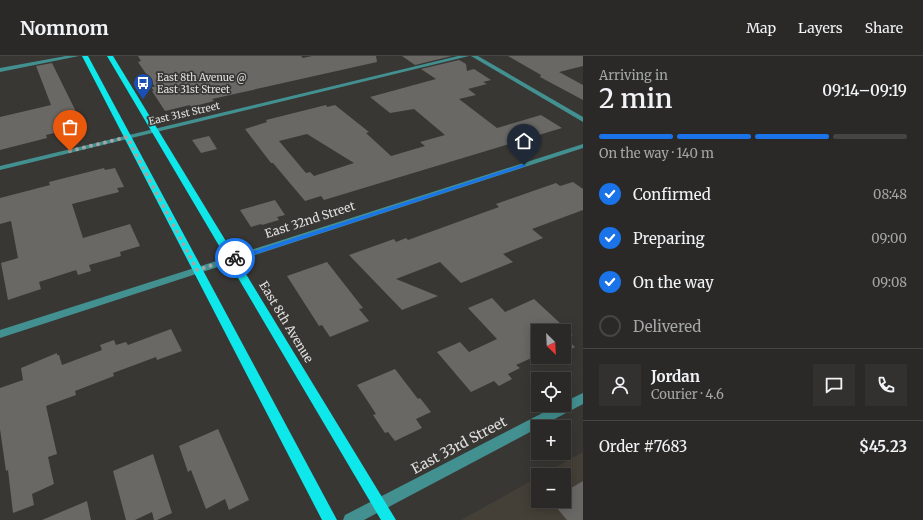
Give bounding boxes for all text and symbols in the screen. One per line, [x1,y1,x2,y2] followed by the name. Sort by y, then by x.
[20,16,109,40] text: Nomnom
[746,19,776,37] text: Map
[798,19,843,37] text: Layers
[865,19,903,37] text: Share
[599,67,668,84] text: Arriving in
[157,71,247,96] place label: East 8th Avenue @ East 31st Street
[132,72,154,100] bus stop icon: East 8th Avenue @ East 31st Street
[822,81,907,100] text: 09:14–09:19
[599,82,672,115] text: 2 min
[147,99,221,128] street label: East 31st Street
[53,110,87,151] pin
[59,116,81,138] icon: bag
[507,124,541,165] pin
[513,130,535,152] icon: home
[599,145,714,162] text: On the way · 140 m
[599,183,621,205] icon: check
[633,185,711,204] text: Confirmed
[873,186,907,203] text: 08:48
[263,198,357,241] street label: East 32nd Street
[599,227,621,249] icon: check
[633,229,705,248] text: Preparing
[871,230,907,247] text: 09:00
[215,238,255,278] courier
[224,247,246,269] icon: bike
[599,271,621,293] icon: check
[633,273,714,292] text: On the way
[872,274,907,291] text: 09:08
[256,278,317,365] street label: East 8th Avenue
[633,317,701,336] text: Delivered
[531,324,571,364] north arrow
[531,324,571,508] map controls
[599,364,641,406] button: person
[813,364,855,406] button: chat
[865,364,907,406] button: phone
[651,367,700,386] text: Jordan
[531,372,571,412] button: locate
[651,386,724,403] text: Courier · 4.6
[408,412,510,478] street label: East 33rd Street
[531,420,571,460] button: +
[599,437,687,456] text: Order #7683
[859,437,907,456] text: $45.23
[531,468,571,508] button: −

